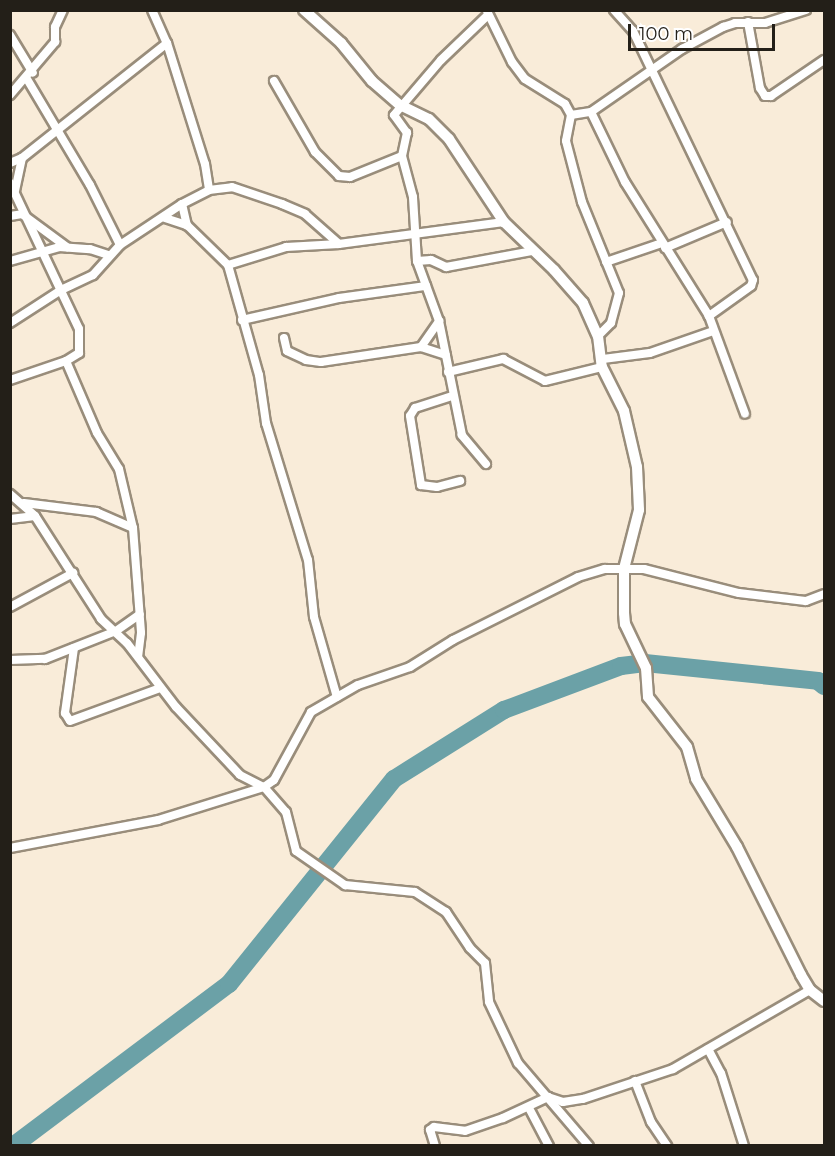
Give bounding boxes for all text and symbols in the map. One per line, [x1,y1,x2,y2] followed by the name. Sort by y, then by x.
[631,12,778,50] scale bar
[639,23,693,45] text: 100 m

